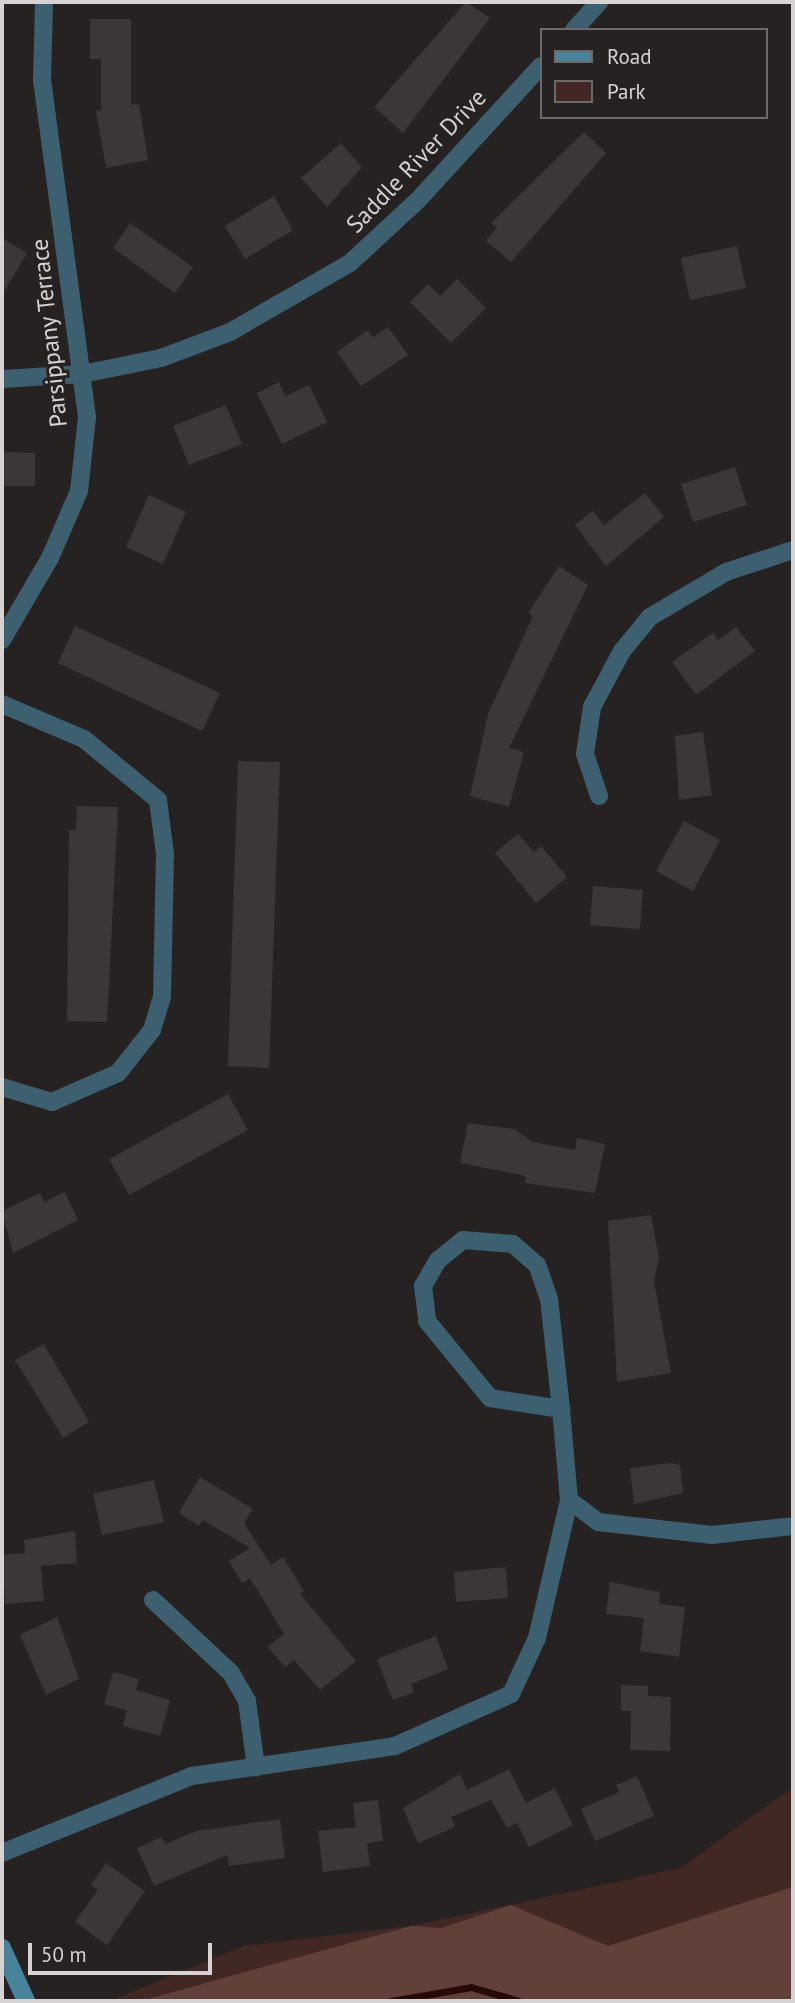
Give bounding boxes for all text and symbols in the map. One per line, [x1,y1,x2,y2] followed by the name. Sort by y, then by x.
[540,28,767,119] legend
[607,43,651,70] text: Road
[607,78,646,105] text: Park
[340,83,492,239] street label: Saddle River Drive
[25,237,73,429] street label: Parsippany Terrace
[32,1930,215,1974] scale bar
[41,1941,87,1968] text: 50 m

